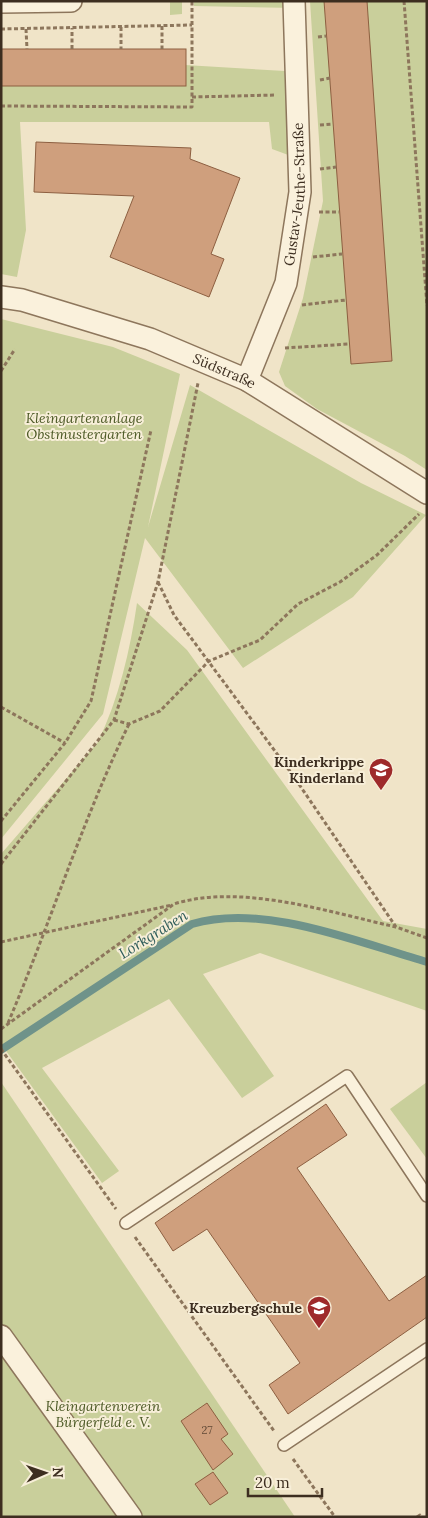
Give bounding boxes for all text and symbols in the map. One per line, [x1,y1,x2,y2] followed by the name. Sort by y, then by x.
[280,122,309,267] street label: Gustav-Jeuthe-Straße
[190,349,260,393] street label: Südstraße
[26,409,143,443] park label: Kleingartenanlage Obstmustergarten
[274,753,364,787] place label: Kinderkrippe Kinderland
[368,757,394,791] school or university icon: Kinderkrippe Kinderland
[115,905,192,963] water label: Lorkgraben
[306,1295,332,1329] school or university icon: Kreuzbergschule
[189,1299,302,1317] place label: Kreuzbergschule
[46,1397,161,1431] park label: Kleingartenverein Bürgerfeld e. V.
[202,1423,212,1437] house number: 27
[20,1448,70,1498] north arrow
[248,1466,322,1498] scale bar
[49,1467,67,1478] text: N
[255,1473,290,1492] text: 20 m

